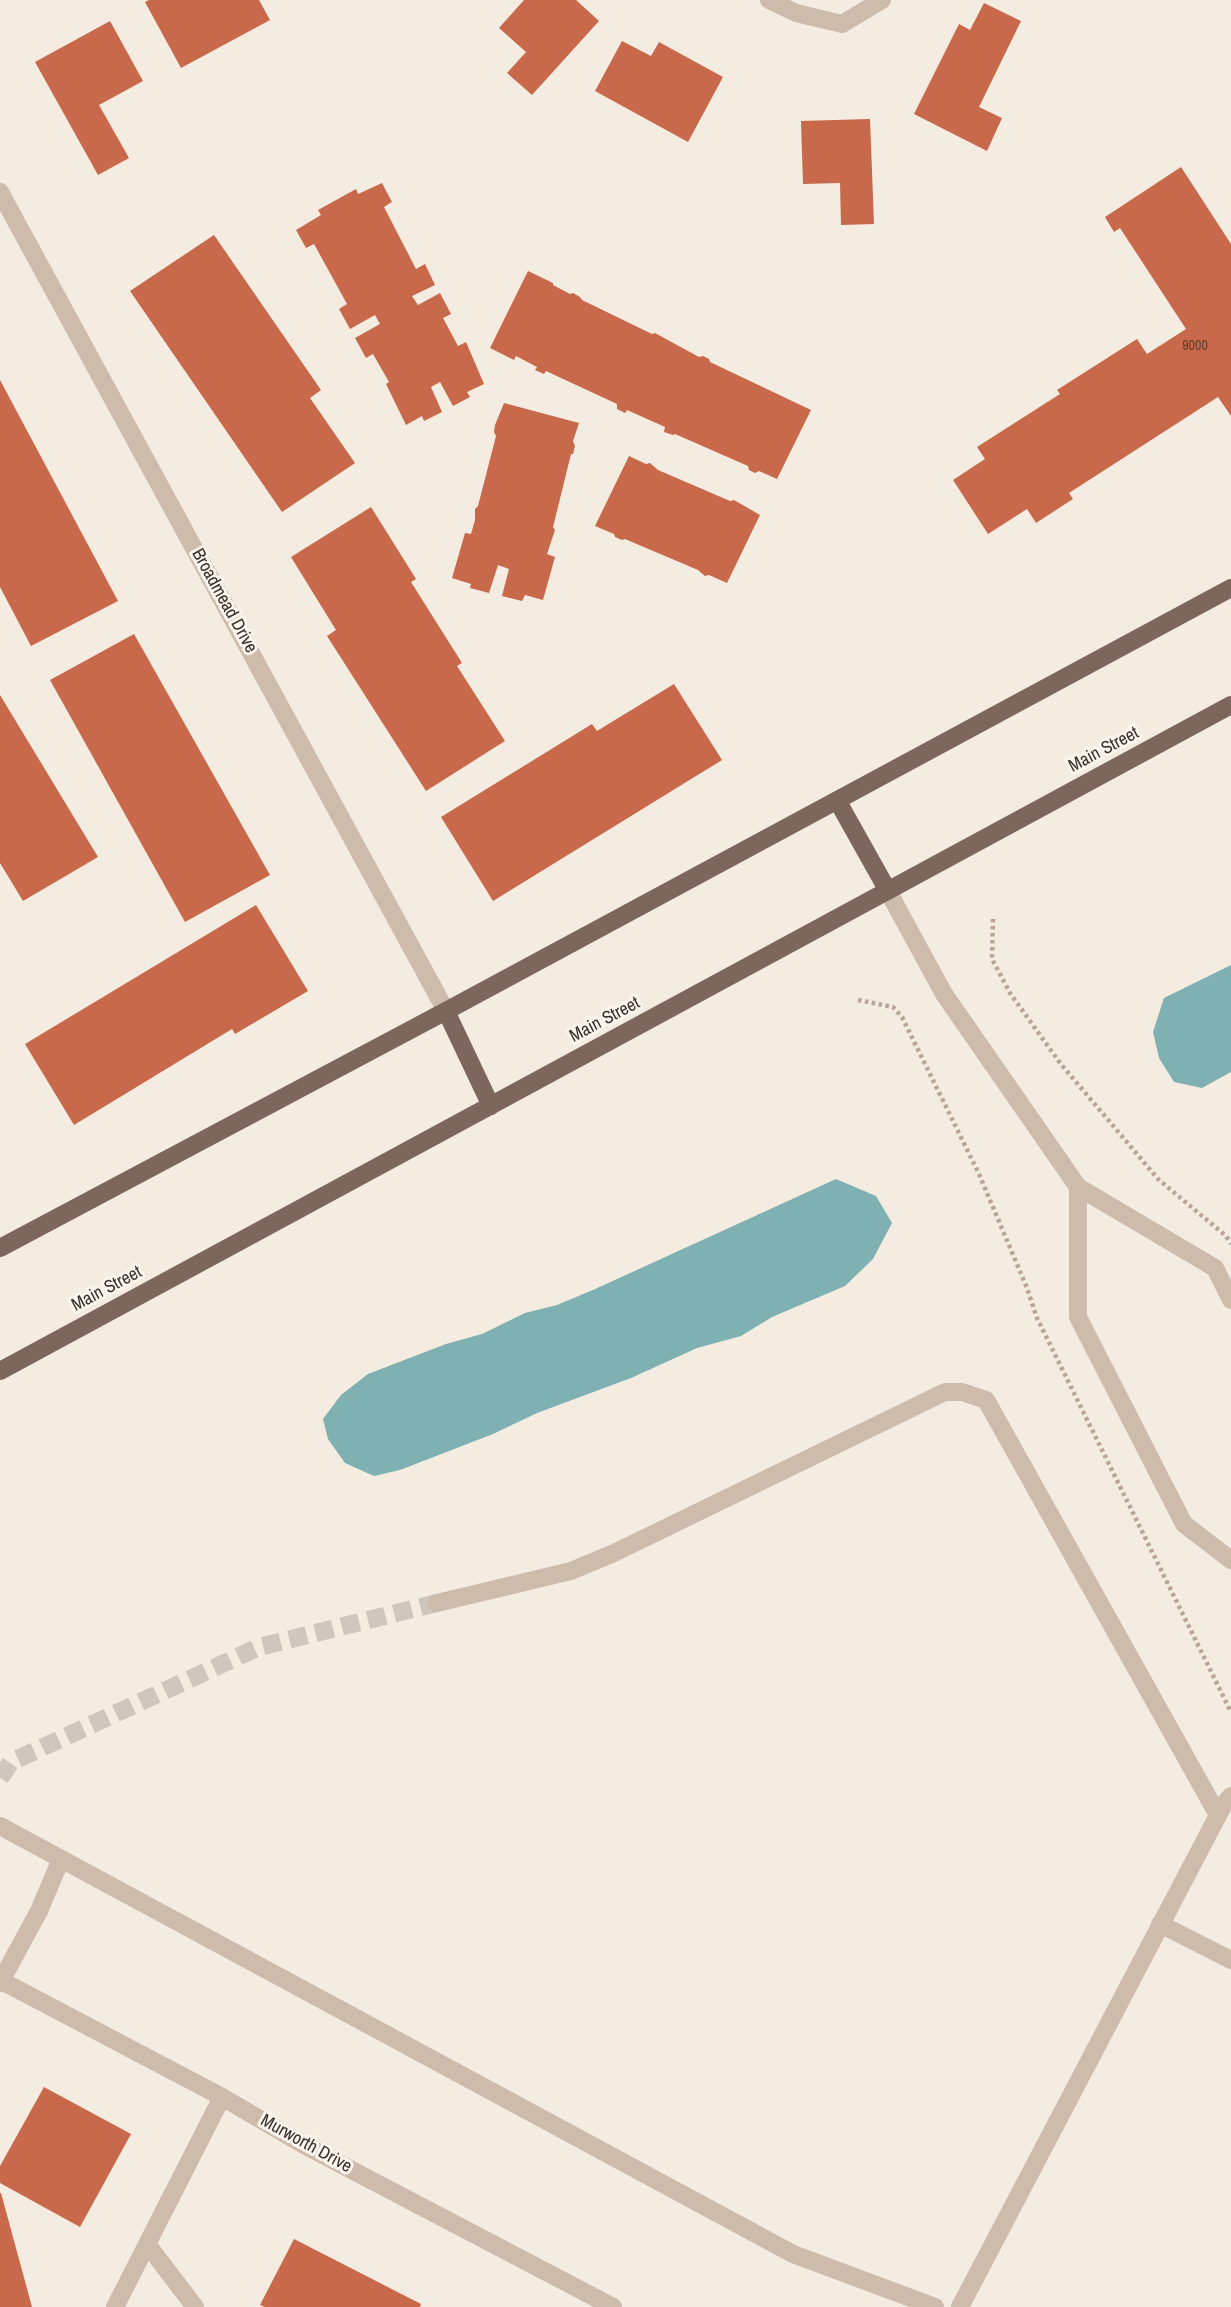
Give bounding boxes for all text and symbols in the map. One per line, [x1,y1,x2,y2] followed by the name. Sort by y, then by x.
[1182,338,1208,354] house number: 9000
[187,545,261,657] street label: Broadmead Drive
[1065,723,1143,777] street label: Main Street
[566,993,644,1047] street label: Main Street
[68,1262,146,1316] street label: Main Street
[257,2110,355,2178] street label: Murworth Drive

